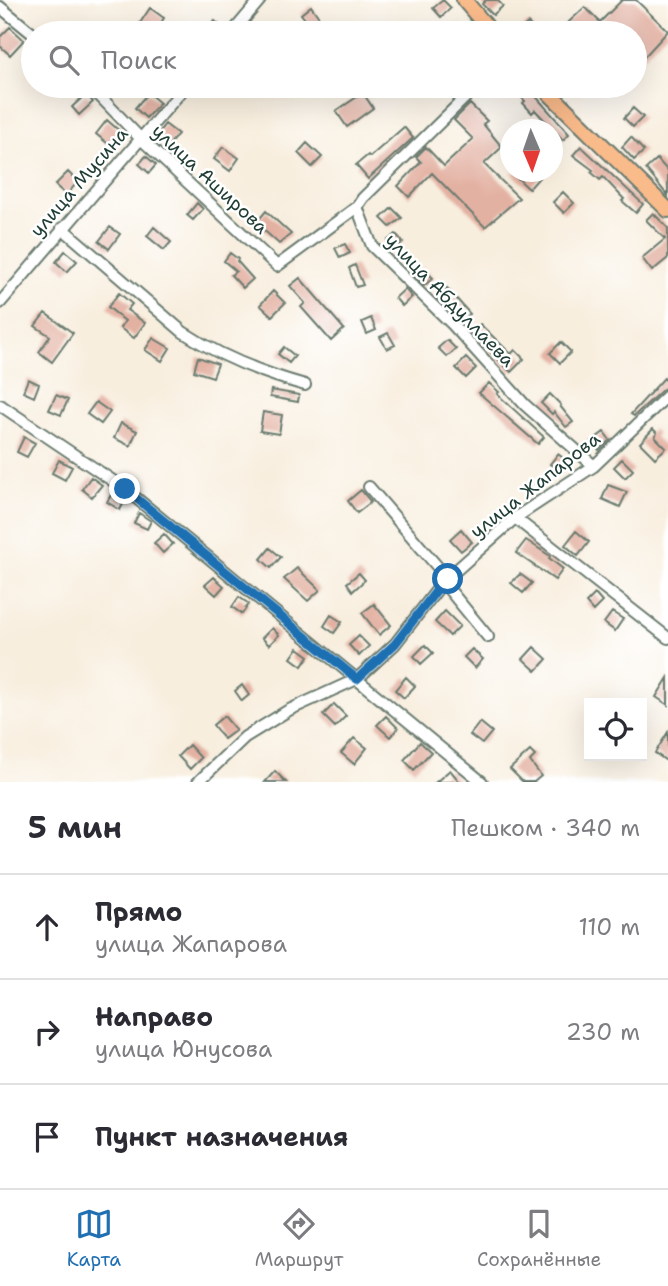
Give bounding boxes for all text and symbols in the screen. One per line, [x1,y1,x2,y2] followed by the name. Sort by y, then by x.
[21,21,647,98] search box
[45,41,83,79] icon: search
[101,42,177,77] text: Поиск
[146,119,274,240] street label: улица Аширова
[500,119,563,182] north arrow
[24,122,134,242] street label: улица Мусина
[380,228,521,372] street label: улица Абдуллаева
[465,426,605,544] street label: улица Жапарова
[109,473,140,504] route end
[432,563,463,594] route start
[584,698,647,761] map controls
[584,698,647,761] button: locate
[28,807,122,848] text: 5 мин
[451,813,640,843] text: Пешком · 340 m
[95,894,183,929] text: Прямо
[28,908,66,946] icon: ahead
[578,912,640,942] text: 110 m
[95,929,287,959] text: улица Жапарова
[95,999,213,1034] text: Направо
[28,1013,66,1051] icon: right
[566,1017,640,1047] text: 230 m
[95,1034,272,1064] text: улица Юнусова
[28,1118,66,1156] icon: arrive
[95,1119,348,1154] text: Пункт назначения
[67,1205,121,1272] tab: Карта
[255,1205,343,1272] tab: Маршрут
[477,1205,601,1272] tab: Сохранённые

